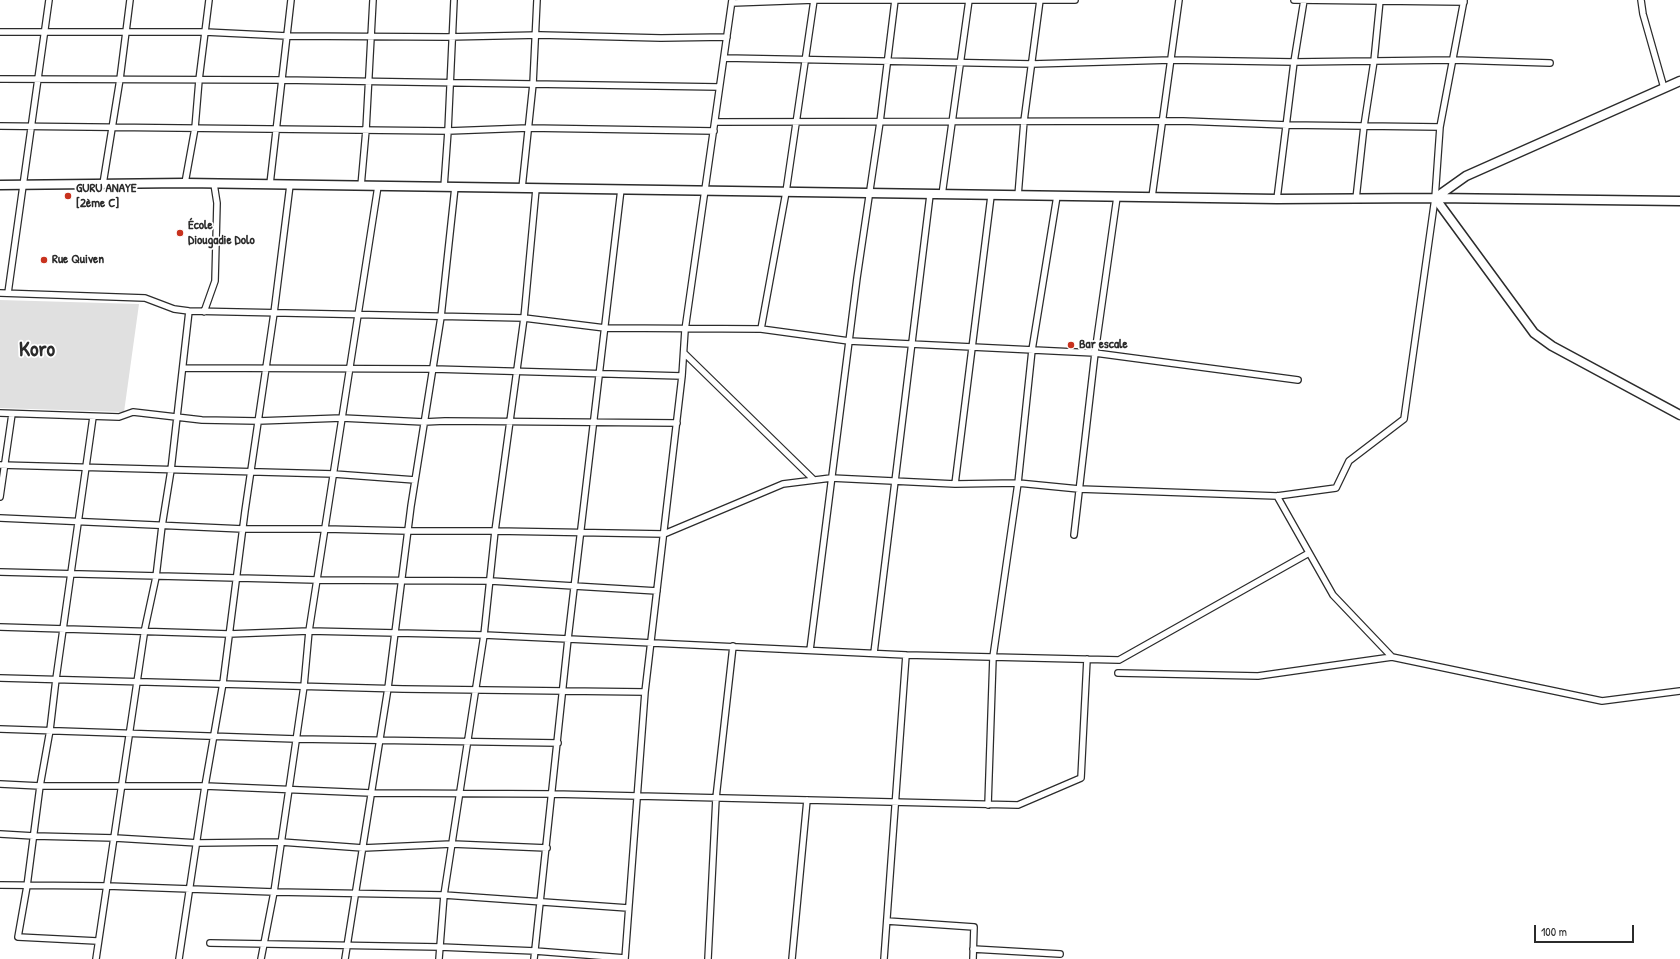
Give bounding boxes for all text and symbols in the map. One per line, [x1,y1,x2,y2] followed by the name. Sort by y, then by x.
[76,181,137,212] place label: GURU ANAYE [2ème C]
[63,191,73,201] marker: GURU ANAYE [2ème C]
[188,218,255,249] place label: École Diougadie Dolo
[175,228,185,238] marker: École Diougadie Dolo
[52,252,104,268] place label: Rue Quiven
[39,255,49,265] marker: Rue Quiven
[19,337,55,363] district label: Koro
[1079,337,1128,353] place label: Bar escale
[1066,340,1076,350] marker: Bar escale
[1536,917,1636,943] scale bar
[1541,923,1567,940] text: 100 m

